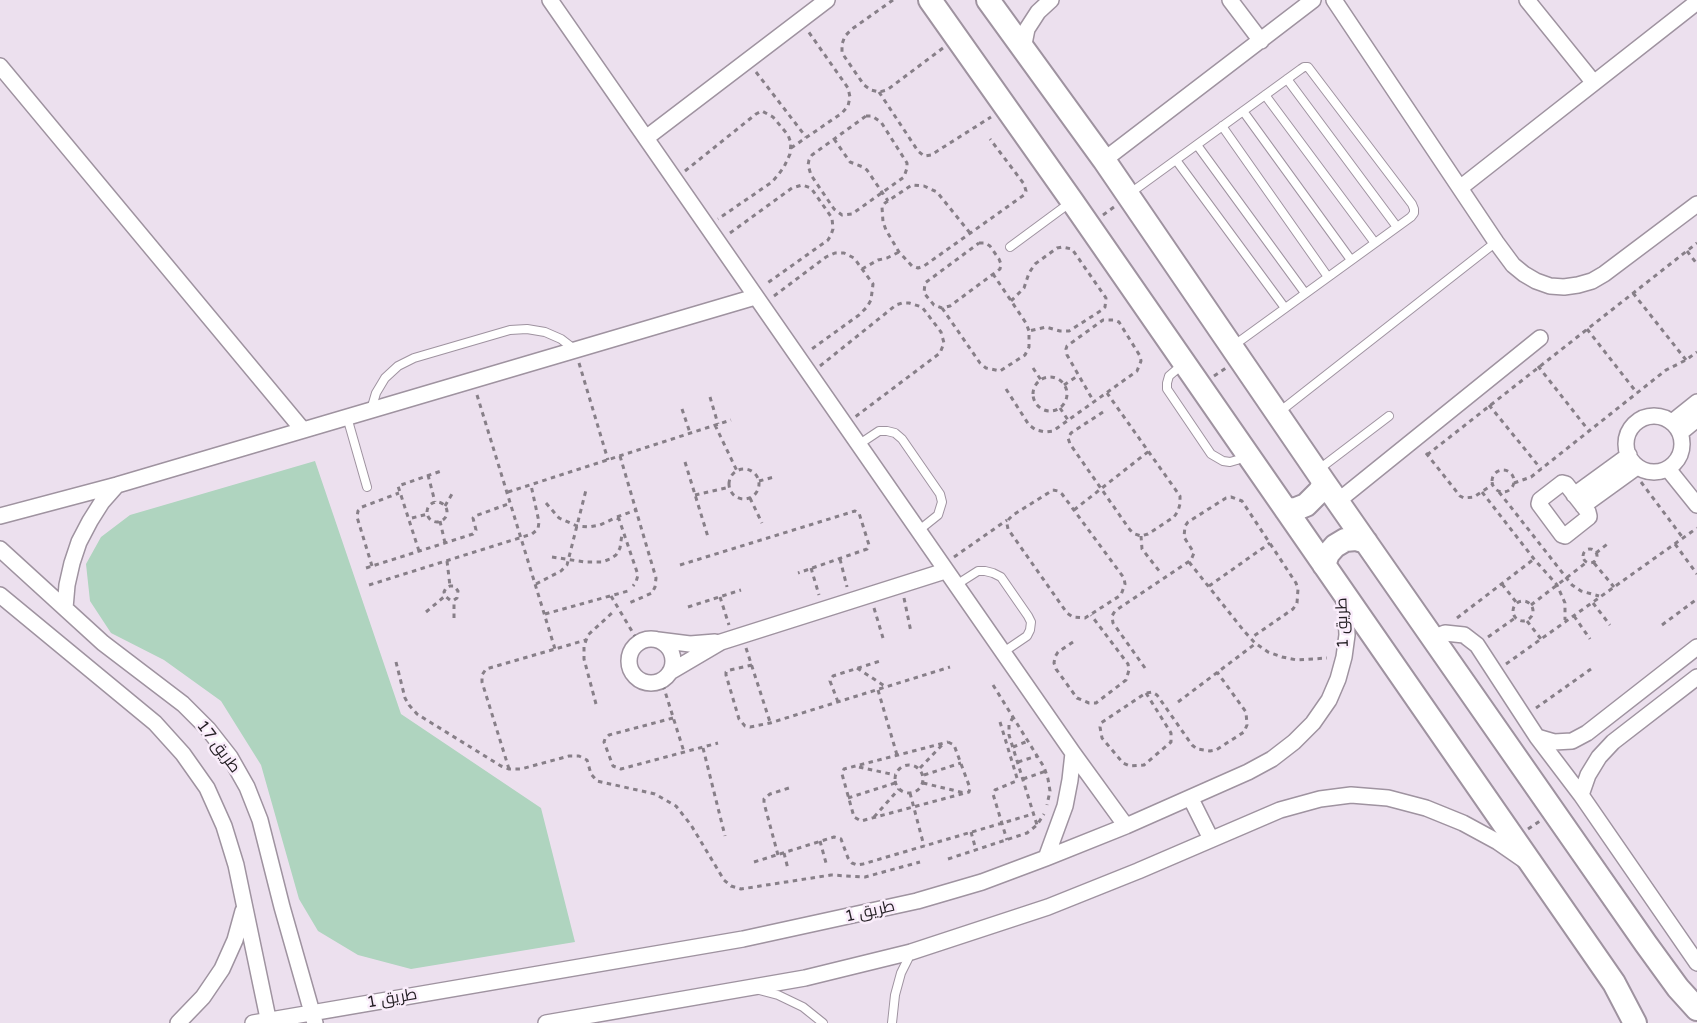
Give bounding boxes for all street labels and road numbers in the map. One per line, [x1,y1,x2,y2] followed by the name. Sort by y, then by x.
[1333,597,1353,649] street label: طريق 1
[192,717,244,777] street label: طريق 17
[843,897,897,927] street label: طريق 1
[365,985,419,1013] street label: طريق 1

